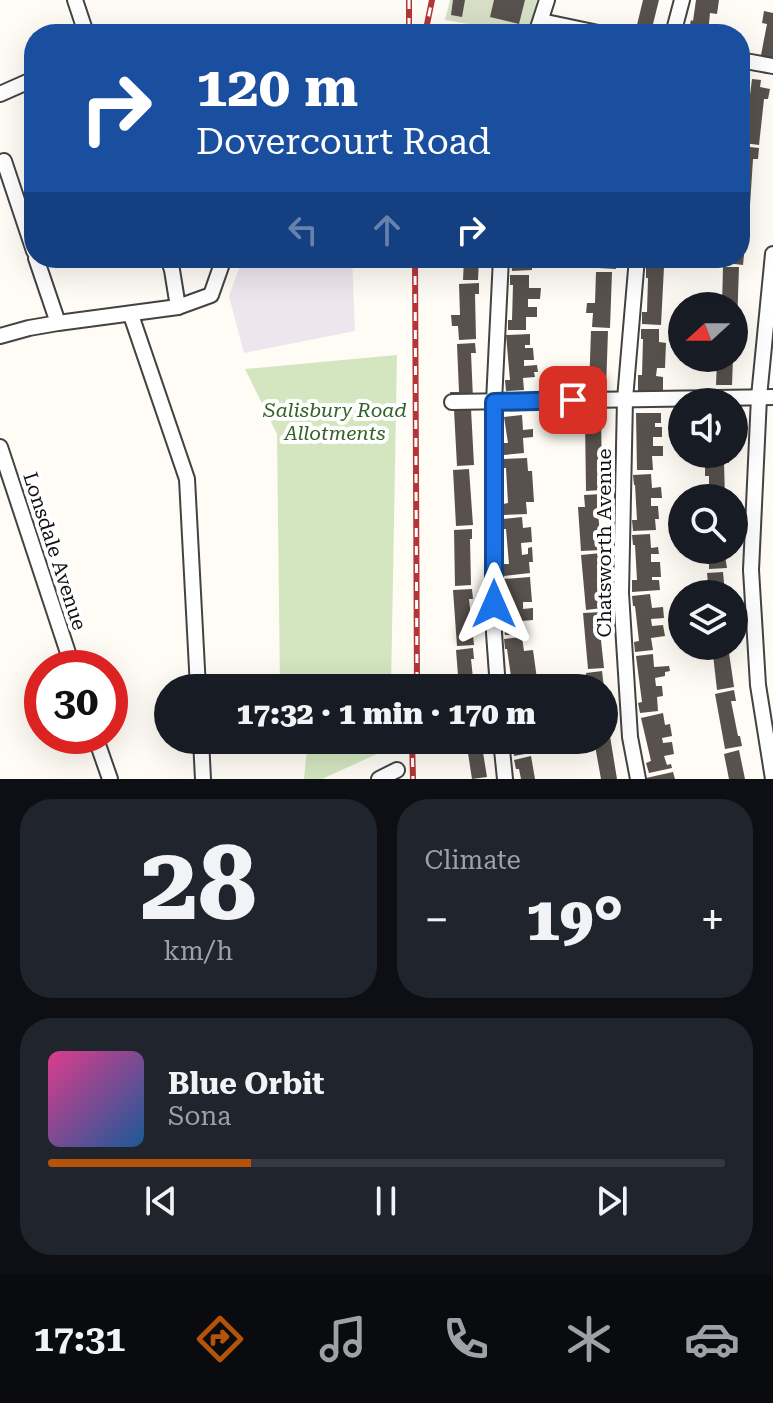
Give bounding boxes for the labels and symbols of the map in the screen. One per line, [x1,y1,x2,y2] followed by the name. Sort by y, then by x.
[668,292,748,372] north arrow
[539,366,607,434] pin
[262,398,407,445] park label: Salisbury Road Allotments
[592,449,616,637] street label: Chatsworth Avenue
[18,469,92,633] street label: Lonsdale Avenue
[452,562,536,646] position arrow
[24,650,128,754] speed limit sign: 30

